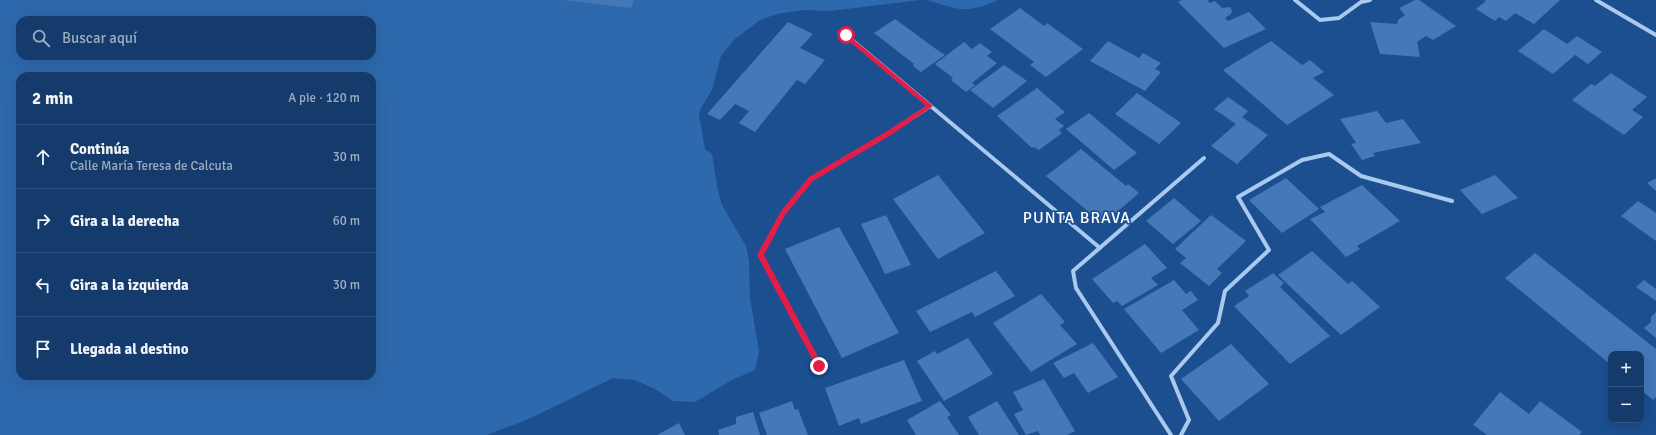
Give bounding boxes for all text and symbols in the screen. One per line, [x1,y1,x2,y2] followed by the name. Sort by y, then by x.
[16,16,376,60] search box
[837,26,855,44] route start
[30,27,52,49] icon: search
[62,29,137,47] text: Buscar aquí
[32,88,73,109] text: 2 min
[288,90,360,106] text: A pie · 120 m
[70,140,129,158] text: Continúa
[32,146,54,168] icon: ahead
[333,149,360,165] text: 30 m
[70,158,233,174] text: Calle María Teresa de Calcuta
[1023,208,1131,228] district label: PUNTA BRAVA
[32,210,54,232] icon: right
[70,212,180,230] text: Gira a la derecha
[333,213,360,229] text: 60 m
[32,274,54,296] icon: left
[70,276,189,294] text: Gira a la izquierda
[333,277,360,293] text: 30 m
[32,338,54,360] icon: arrive
[70,340,189,358] text: Llegada al destino
[1608,351,1644,423] map controls
[1608,351,1644,387] button: +
[810,357,828,375] route end
[1608,387,1644,423] button: −

